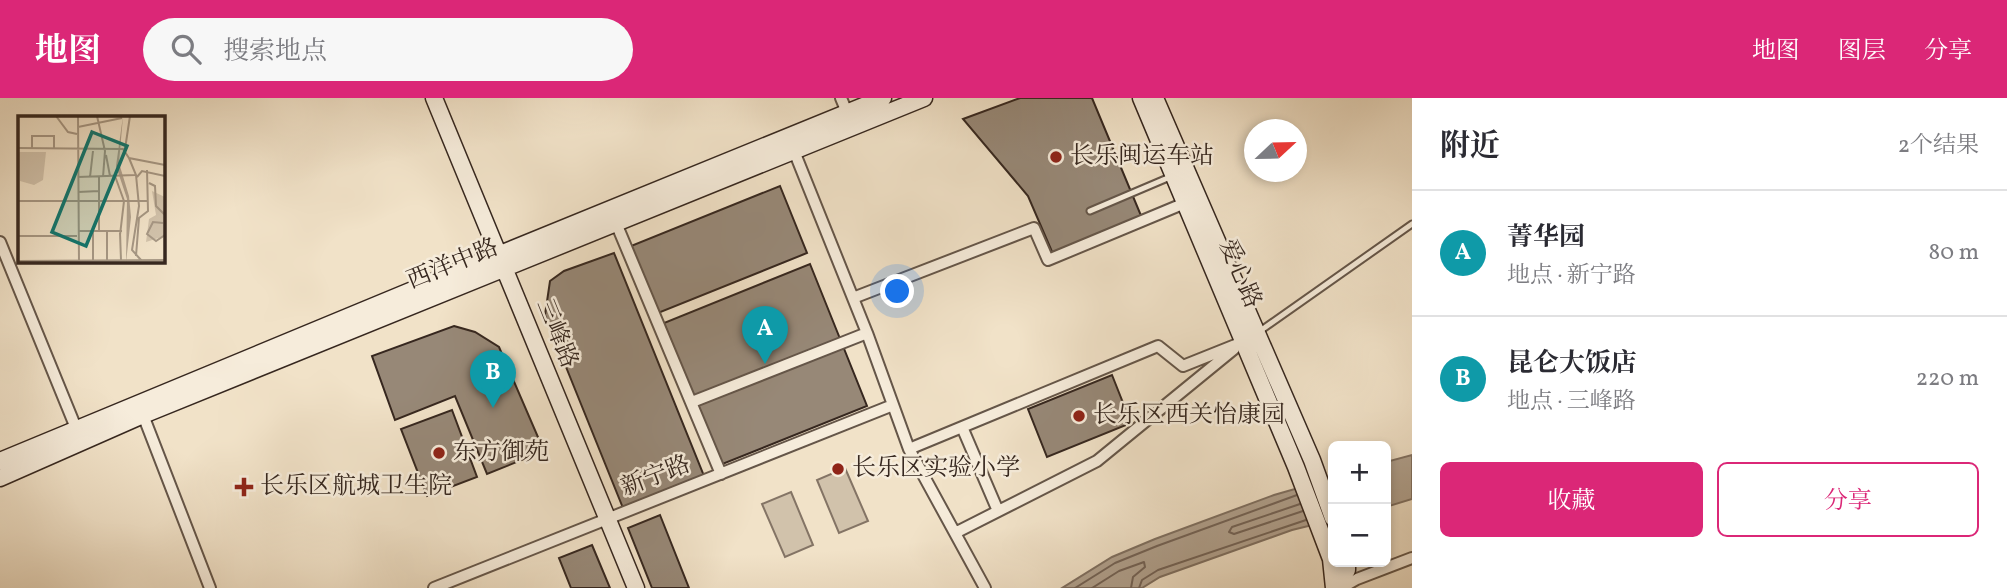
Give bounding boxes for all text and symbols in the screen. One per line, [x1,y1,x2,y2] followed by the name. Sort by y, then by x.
[143,18,633,81] search box
[35,30,101,76] text: 地图
[167,30,205,68] icon: search
[223,34,327,70] text: 搜索地点
[1752,35,1800,69] text: 地图
[1838,35,1886,69] text: 图层
[1924,35,1972,69] text: 分享
[18,116,164,262] inset map
[1244,119,1307,182] north arrow
[1440,126,1500,168] text: 附近
[1898,130,1979,162] text: 2个结果
[1070,140,1214,174] place label: 长乐闽运车站
[1048,149,1064,165] marker: 长乐闽运车站
[1507,220,1585,256] text: 菁华园
[402,231,504,299] street label: 西洋中路
[1209,234,1269,314] street label: 爱心路
[1455,237,1471,269] text: A
[1929,237,1979,269] text: 80 m
[1507,260,1636,292] text: 地点 · 新宁路
[880,274,914,308] your location
[527,294,585,374] street label: 三峰路
[742,306,788,364] pin: A
[1507,346,1637,382] text: 昆仑大饭店
[470,350,516,408] pin: B
[1455,363,1471,395] text: B
[1916,363,1979,395] text: 220 m
[1507,386,1636,418] text: 地点 · 三峰路
[1093,399,1285,433] place label: 长乐区西关怡康园
[1071,408,1087,424] marker: 长乐区西关怡康园
[453,436,549,470] place label: 东方御苑
[1328,441,1391,567] map controls
[1328,441,1391,504] button: +
[431,445,447,461] marker: 东方御苑
[616,448,696,506] street label: 新宁路
[852,452,1020,486] place label: 长乐区实验小学
[830,461,846,477] marker: 长乐区实验小学
[1440,462,1703,537] button: 收藏
[1717,462,1979,537] button: 分享
[260,470,452,504] place label: 长乐区航城卫生院
[234,477,254,497] marker: 长乐区航城卫生院
[1328,504,1391,567] button: −

